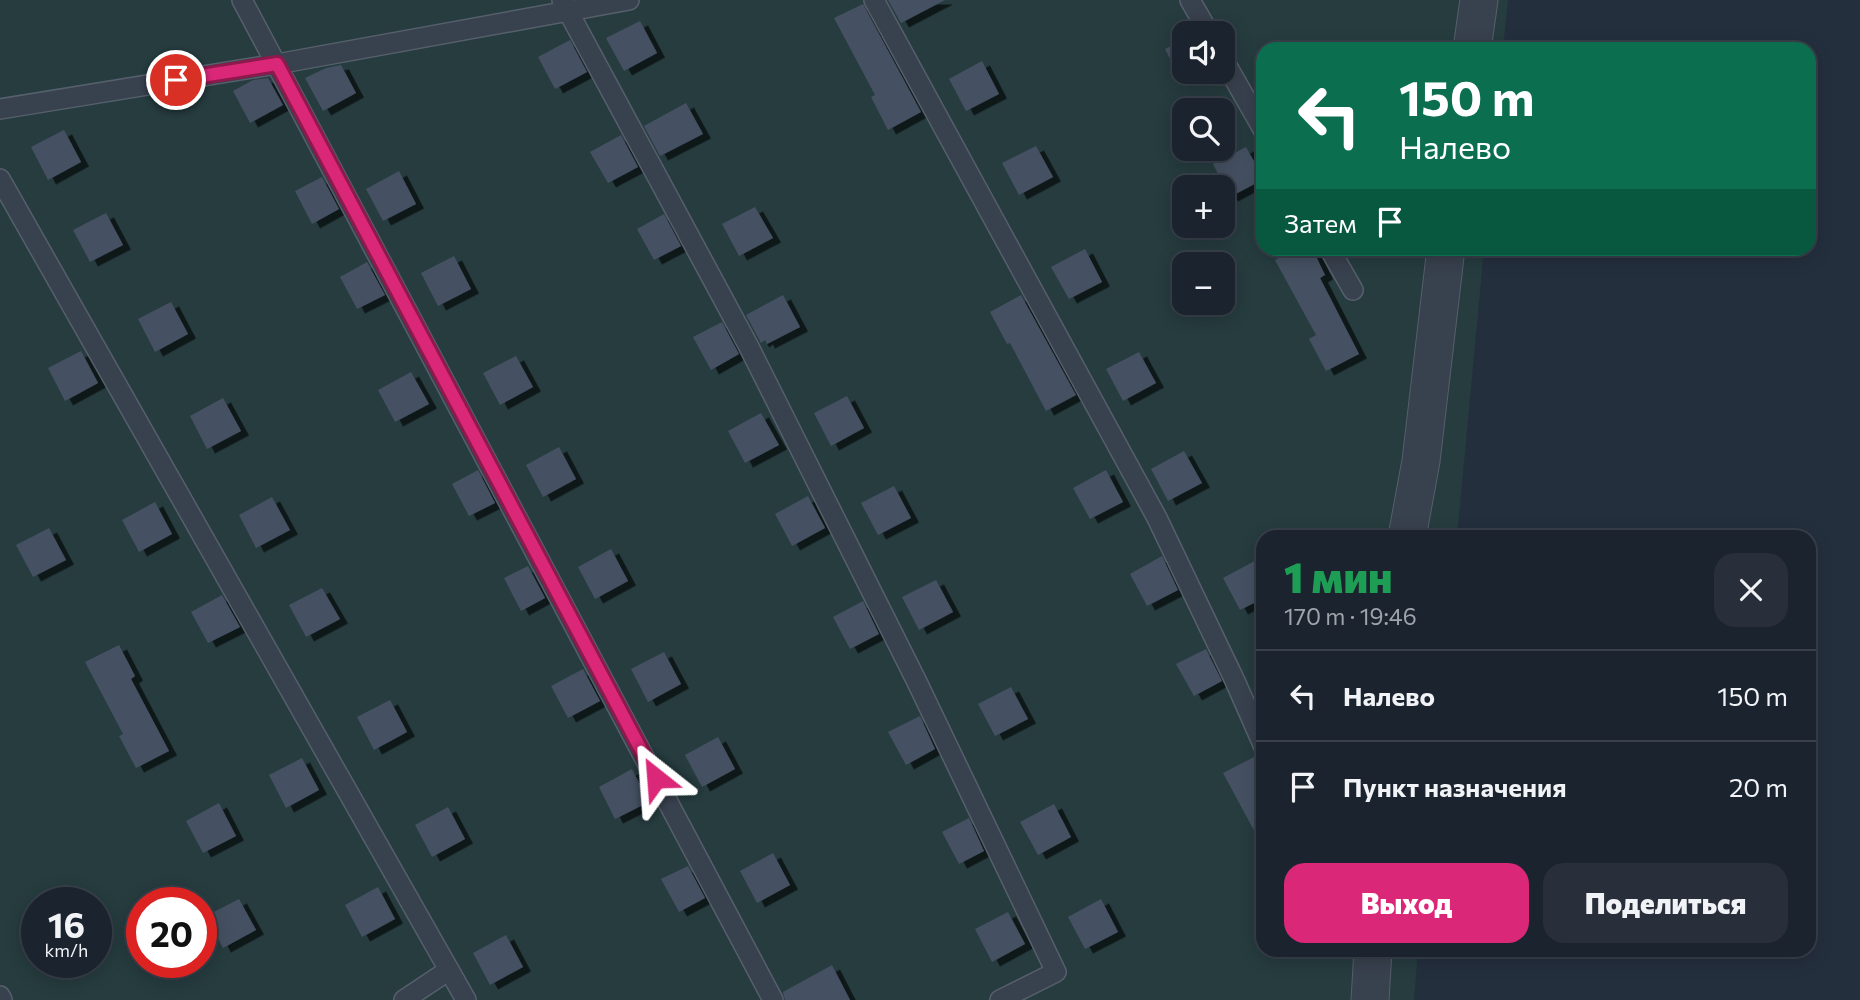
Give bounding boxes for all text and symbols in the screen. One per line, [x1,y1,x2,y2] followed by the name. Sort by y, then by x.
[1172,21,1235,315] map controls
[1172,21,1235,84] button: sound
[146,50,206,110] pin
[157,61,195,99] icon: arrive
[1399,66,1534,126] text: 150 m
[1284,70,1375,161] icon: left
[1172,98,1235,161] button: search
[1399,126,1511,166] text: Налево
[1172,175,1235,238] button: +
[1371,203,1409,241] icon: arrive
[1284,207,1357,238] text: Затем
[1172,252,1235,315] button: −
[1284,550,1393,602] text: 1 мин
[1714,553,1788,627] button: close
[1284,602,1417,630] text: 170 m · 19:46
[1284,677,1322,715] icon: left
[1343,680,1435,711] text: Налево
[1717,680,1788,711] text: 150 m
[619,741,693,815] position arrow
[1284,768,1322,806] icon: arrive
[1343,771,1567,802] text: Пункт назначения
[1729,771,1788,802] text: 20 m
[1284,863,1529,943] button: Выход
[1543,863,1788,943] button: Поделиться
[126,887,217,978] speed limit sign: 20
[48,902,85,945] text: 16
[45,939,88,961] text: km/h

